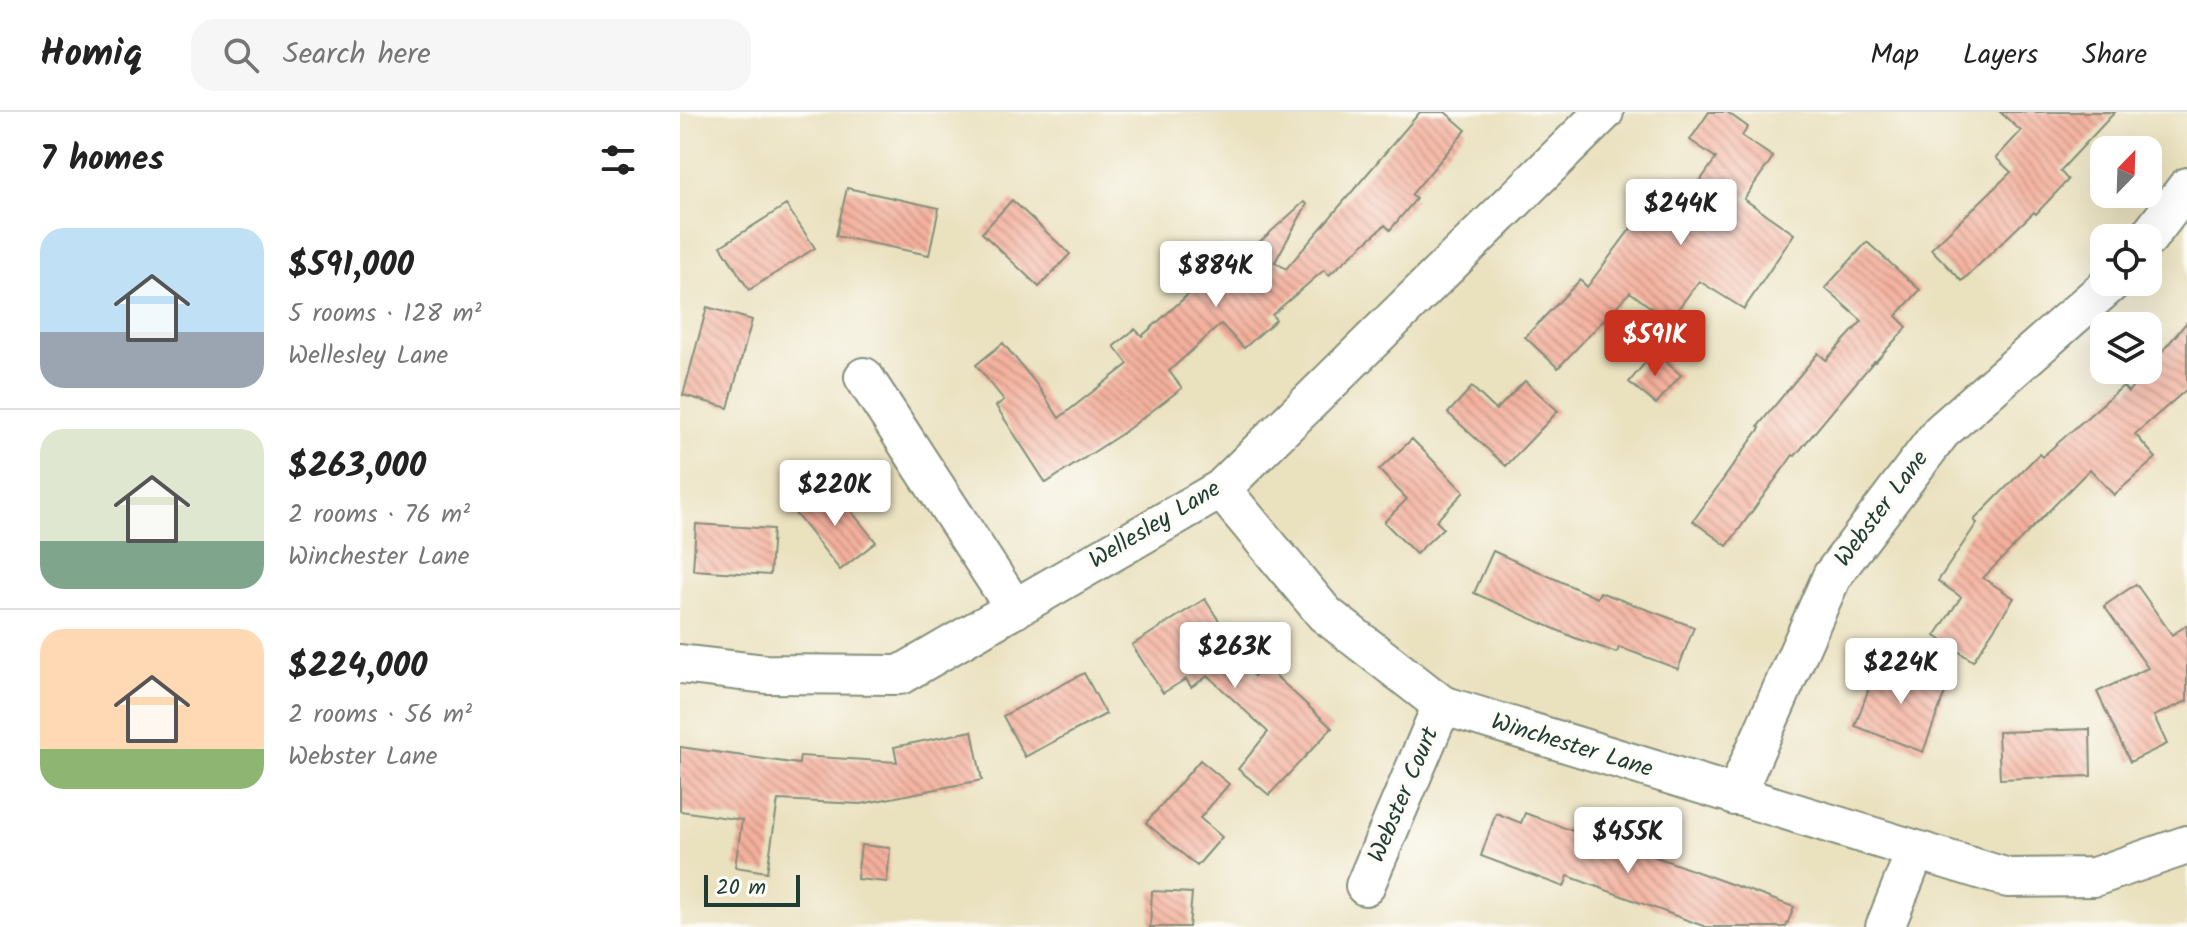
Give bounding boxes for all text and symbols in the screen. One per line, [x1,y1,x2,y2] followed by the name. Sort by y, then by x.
[191,19,751,91] search box
[40,25,143,85] text: Homiq
[283,31,431,79] text: Search here
[219,33,263,77] icon: search
[1870,33,1919,78] text: Map
[1963,33,2038,78] text: Layers
[2082,33,2147,78] text: Share
[40,133,164,187] text: 7 homes
[2090,136,2162,208] north arrow
[2090,136,2162,384] map controls
[596,138,640,182] icon: filters
[1625,179,1737,247] pin: $244K
[1644,184,1718,226] text: $244K
[2090,224,2162,296] button: locate
[288,239,414,293] text: $591,000
[1160,241,1272,309] pin: $884K
[1178,246,1254,288] text: $884K
[104,260,200,356] icon: home
[288,293,481,335] text: 5 rooms · 128 m²
[1599,310,1711,378] pin: $591K
[2090,312,2162,384] button: layers
[1622,315,1688,357] text: $591K
[288,335,448,377] text: Wellesley Lane
[288,440,426,494] text: $263,000
[1825,442,1939,576] street label: Webster Lane
[779,460,891,528] pin: $220K
[104,461,200,557] icon: home
[798,465,872,507] text: $220K
[1082,470,1229,580] street label: Wellesley Lane
[288,494,470,536] text: 2 rooms · 76 m²
[288,536,469,578] text: Winchester Lane
[1179,622,1291,690] pin: $263K
[1198,627,1272,669] text: $263K
[1845,638,1957,706] pin: $224K
[288,640,428,694] text: $224,000
[1863,643,1939,685] text: $224K
[104,661,200,757] icon: home
[288,694,472,736] text: 2 rooms · 56 m²
[1486,703,1658,789] street label: Winchester Lane
[1358,720,1450,869] street label: Webster Court
[288,736,438,778] text: Webster Lane
[1572,807,1684,875] pin: $455K
[1592,812,1664,854] text: $455K
[704,871,800,907] scale bar
[716,871,766,906] text: 20 m

